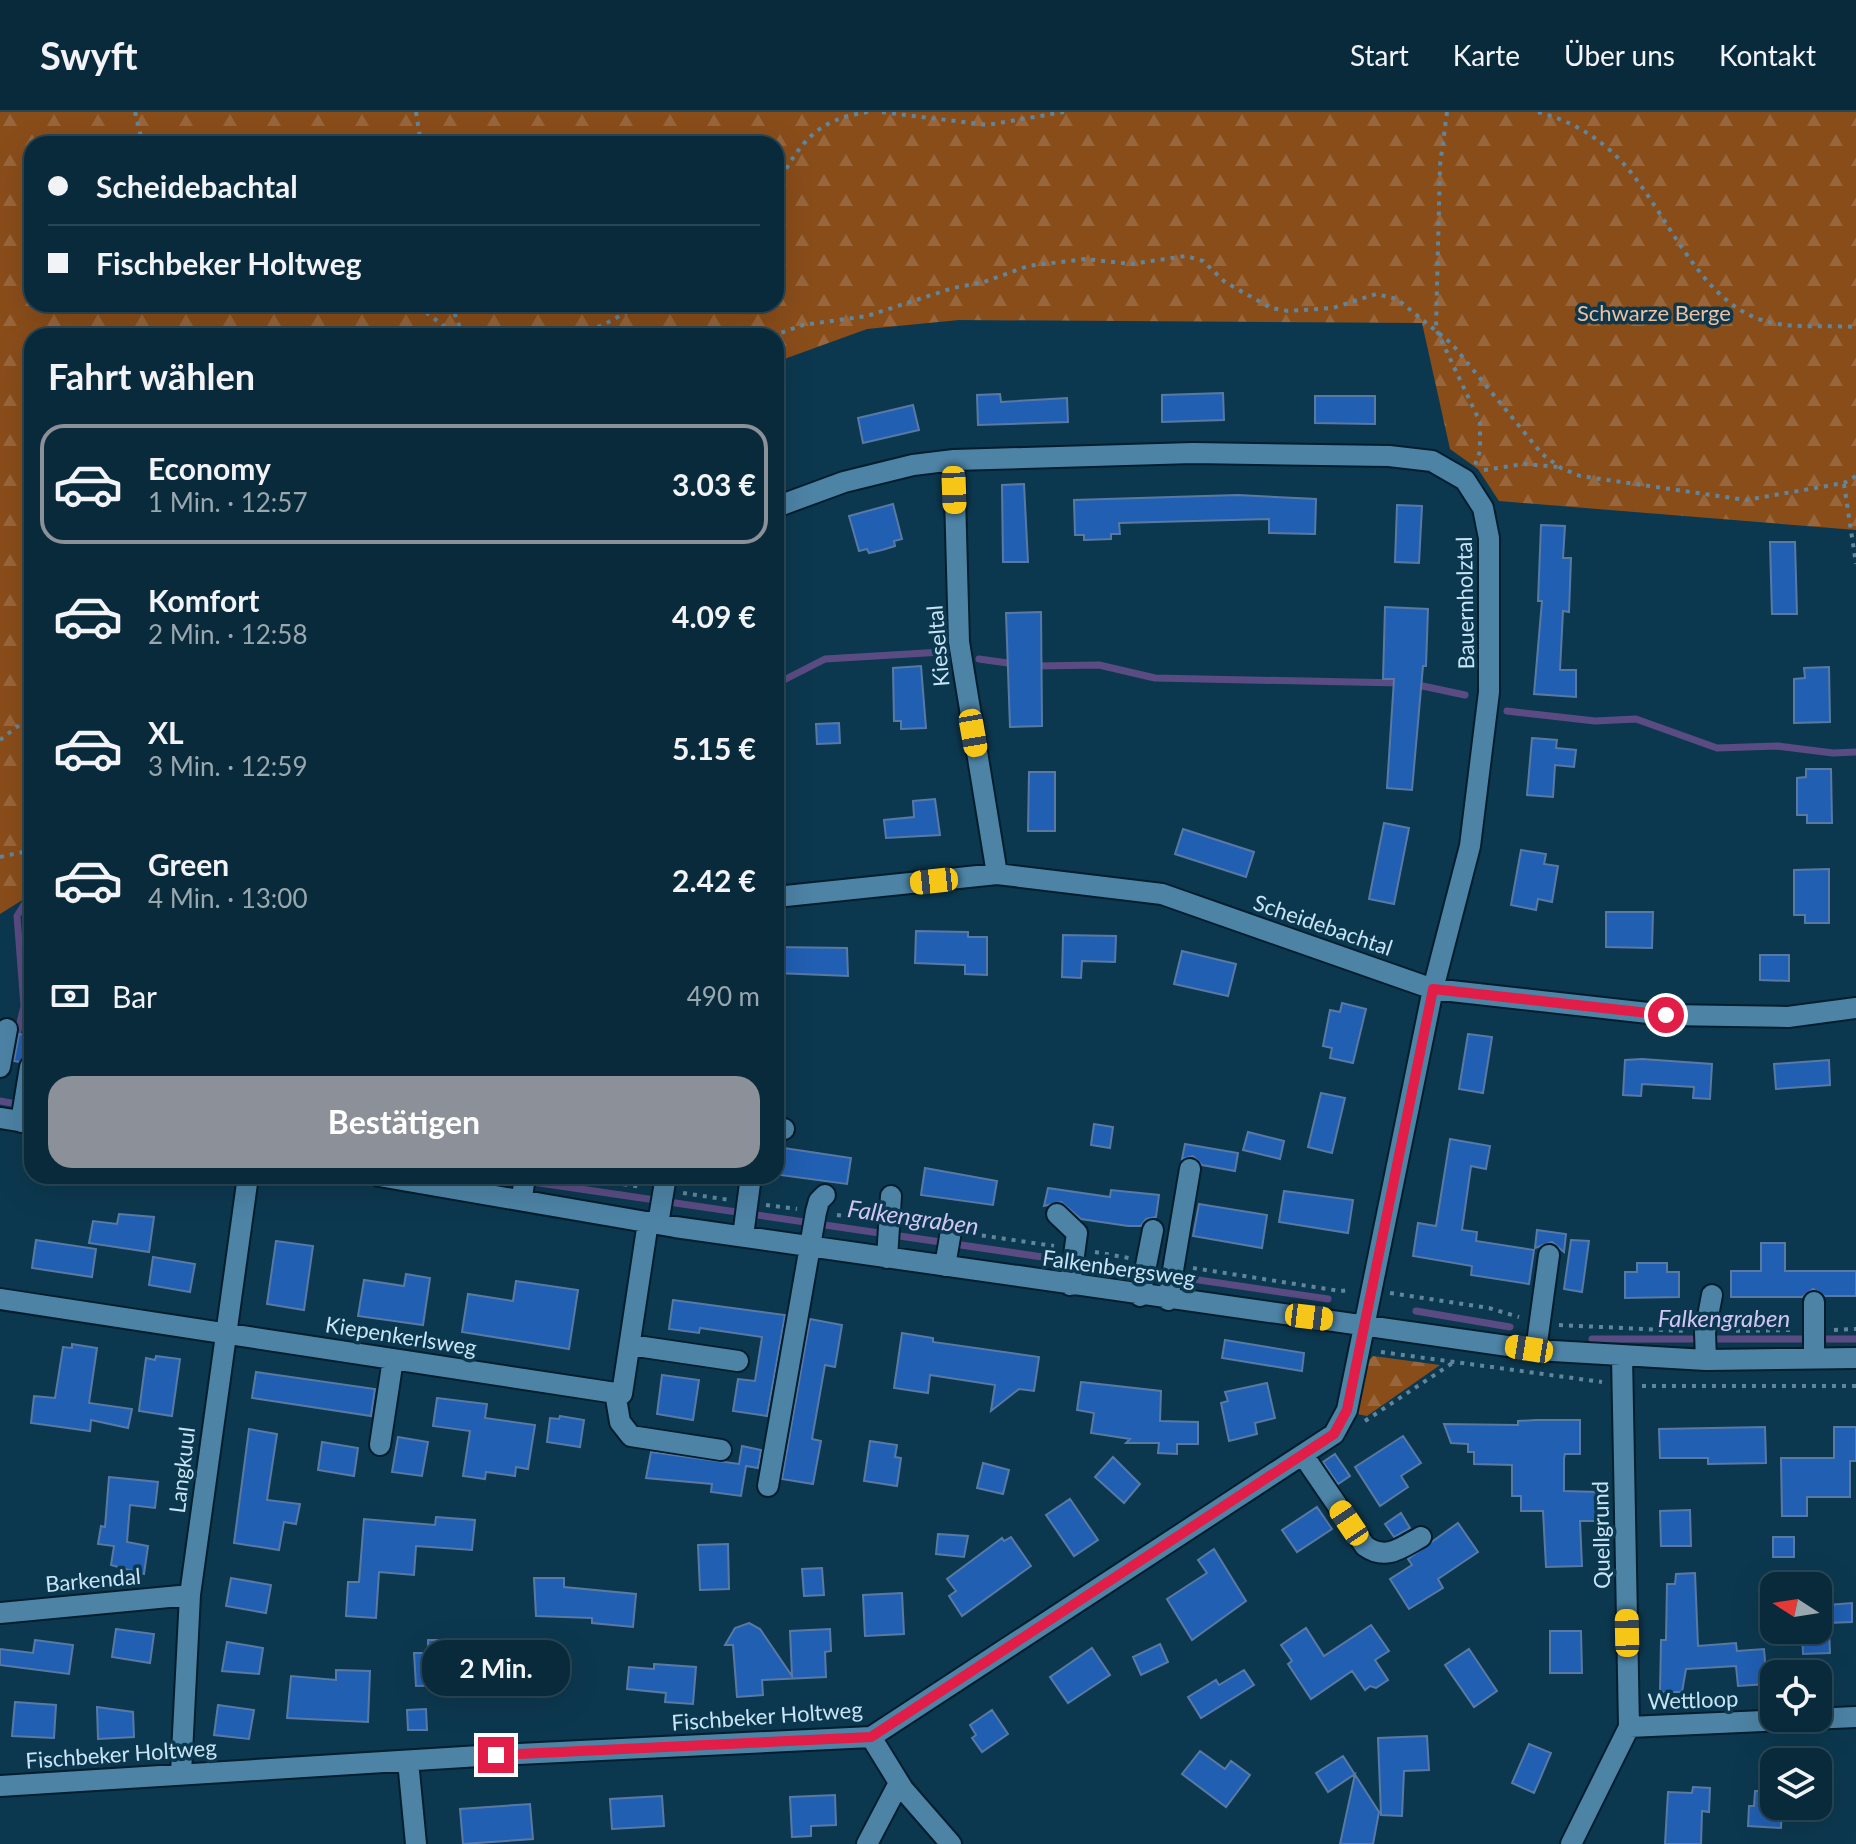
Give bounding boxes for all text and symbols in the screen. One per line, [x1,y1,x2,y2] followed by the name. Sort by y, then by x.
[40,32,138,78] text: Swyft
[1350,38,1409,72] text: Start
[1453,38,1520,72] text: Karte
[1564,38,1675,72] text: Über uns
[1719,38,1816,72] text: Kontakt
[96,168,298,204] text: Scheidebachtal
[96,245,362,281] text: Fischbeker Holtweg
[1577,299,1731,326] park label: Schwarze Berge
[48,354,255,398] text: Fahrt wählen
[52,448,124,520] icon: car
[148,450,271,486] text: Economy
[672,466,756,502] text: 3.03 €
[941,466,967,514] car
[148,486,307,518] text: 1 Min. · 12:57
[1450,536,1479,670] street label: Bauernholztal
[52,580,124,652] icon: car
[148,582,259,618] text: Komfort
[672,598,756,634] text: 4.09 €
[920,604,955,688] street label: Kieseltal
[148,618,307,650] text: 2 Min. · 12:58
[957,707,989,759] car
[52,712,124,784] icon: car
[148,714,184,750] text: XL
[672,730,756,766] text: 5.15 €
[148,750,307,782] text: 3 Min. · 12:59
[52,844,124,916] icon: car
[148,846,229,882] text: Green
[672,862,756,898] text: 2.42 €
[909,867,959,895] car
[148,882,307,914] text: 4 Min. · 13:00
[1250,888,1396,961] street label: Scheidebachtal
[48,974,92,1018] icon: cash
[112,978,157,1014] text: Bar
[687,980,760,1012] text: 490 m
[1648,997,1684,1033] route start
[48,1076,760,1168] button: Bestätigen
[846,1193,981,1240] water label: Falkengraben
[1041,1243,1197,1292] street label: Falkenbergsweg
[1284,1302,1334,1332] car
[1658,1303,1790,1332] water label: Falkengraben
[324,1310,479,1361] street label: Kiepenkerlsweg
[1503,1333,1555,1365] car
[163,1425,200,1515] street label: Langkuul
[1586,1481,1615,1589] street label: Quellgrund
[1326,1496,1372,1550] car
[44,1562,142,1597] street label: Barkendal
[1760,1572,1832,1644] north arrow
[1760,1572,1832,1820] map controls
[1615,1609,1639,1657] car
[422,1639,570,1695] callout: 2 Min.
[459,1652,533,1684] text: 2 Min.
[1760,1660,1832,1732] button: locate
[1647,1684,1739,1715] street label: Wettloop
[671,1695,863,1736] street label: Fischbeker Holtweg
[25,1733,217,1774] street label: Fischbeker Holtweg
[478,1737,514,1773] route end
[1760,1748,1832,1820] button: layers

